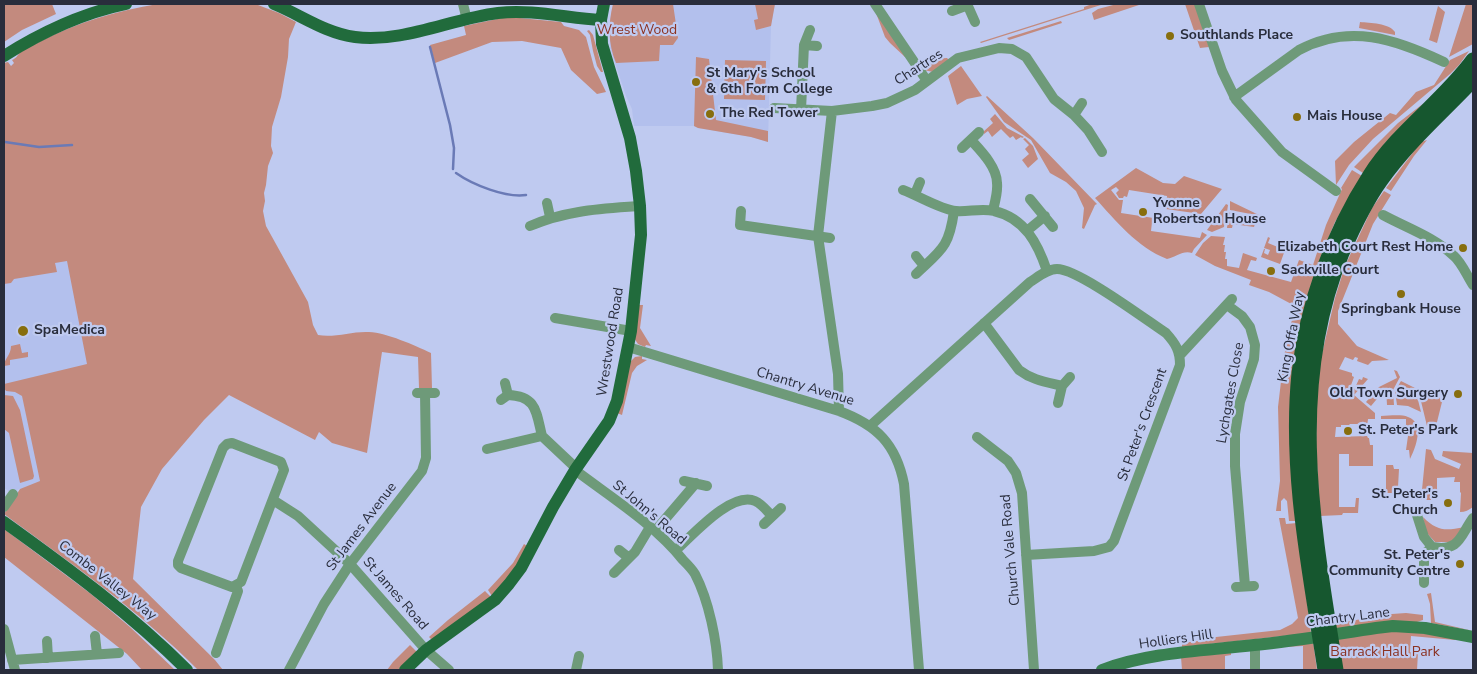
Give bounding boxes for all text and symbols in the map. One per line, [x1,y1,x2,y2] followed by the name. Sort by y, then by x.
[597,23,677,39] park label: Wrest Wood
[1180,28,1293,44] place label: Southlands Place
[1164,30,1176,42] marker: Southlands Place
[892,46,946,90] street label: Chartres
[706,66,832,98] place label: St Mary's School & 6th Form College
[690,76,702,88] marker: St Mary's School & 6th Form College
[720,106,818,122] place label: The Red Tower
[704,108,716,120] marker: The Red Tower
[1307,109,1382,125] place label: Mais House
[1291,111,1303,123] marker: Mais House
[1153,196,1266,228] place label: Yvonne Robertson House
[1137,206,1149,218] marker: Yvonne Robertson House
[1277,240,1453,256] place label: Elizabeth Court Rest Home
[1457,242,1469,254] marker: Elizabeth Court Rest Home
[1281,263,1379,279] place label: Sackville Court
[1265,265,1277,277] marker: Sackville Court
[594,286,628,398] street label: Wrestwood Road
[1395,288,1407,300] marker: Springbank House
[1275,290,1309,384] street label: King Offa Way
[1341,302,1461,318] place label: Springbank House
[34,323,105,339] place label: SpaMedica
[16,324,30,338] marker: SpaMedica
[1214,341,1248,445] street label: Lychgates Close
[754,364,856,410] street label: Chantry Avenue
[1115,366,1171,484] street label: St Peter's Crescent
[1329,386,1448,402] place label: Old Town Surgery
[1452,388,1464,400] marker: Old Town Surgery
[1358,423,1458,439] place label: St. Peter's Park
[1342,425,1354,437] marker: St. Peter's Park
[609,477,689,549] street label: St John's Road
[323,479,401,575] street label: St James Avenue
[1371,487,1438,520] place label: St. Peter's Church
[998,493,1024,607] street label: Church Vale Road
[1442,497,1454,509] marker: St. Peter's Church
[55,538,159,624] street label: Combe Valley Way
[1329,548,1450,580] place label: St. Peter's Community Centre
[359,554,431,634] street label: St James Road
[1454,558,1466,570] marker: St. Peter's Community Centre
[1305,605,1391,631] street label: Chantry Lane
[1138,626,1214,654] street label: Holliers Hill
[1330,645,1440,661] park label: Barrack Hall Park

